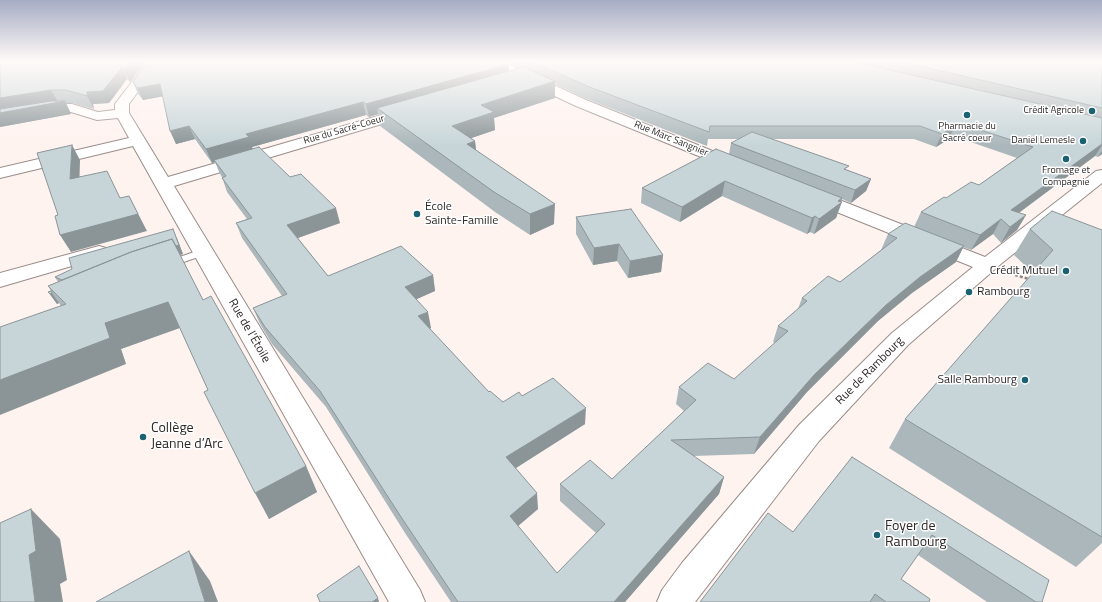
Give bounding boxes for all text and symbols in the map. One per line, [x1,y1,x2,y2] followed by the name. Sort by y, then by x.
[1023,105,1084,117] place label: Crédit Agricole
[1087,106,1097,116] marker: Crédit Agricole
[962,110,972,120] marker: Pharmacie du Sacré coeur
[302,113,386,147] street label: Rue du Sacré-Coeur
[632,119,710,159] street label: Rue Marc Sangnier
[938,121,996,144] place label: Pharmacie du Sacré coeur
[1011,135,1075,147] place label: Daniel Lemesle
[1078,136,1088,146] marker: Daniel Lemesle
[1061,154,1071,164] marker: Fromage et Compagnie
[1042,165,1090,188] place label: Fromage et Compagnie
[425,200,498,228] place label: École Sainte-Famille
[412,209,422,219] marker: École Sainte-Famille
[990,264,1058,278] place label: Crédit Mutuel
[1061,266,1071,276] marker: Crédit Mutuel
[977,285,1030,299] place label: Rambourg
[964,287,974,297] marker: Rambourg
[225,296,273,366] street label: Rue de l’Étoile
[833,334,907,408] street label: Rue de Rambourg
[938,373,1017,387] place label: Salle Rambourg
[1020,375,1030,385] marker: Salle Rambourg
[151,421,223,454] place label: Collège Jeanne d’Arc
[138,432,148,442] marker: Collège Jeanne d’Arc
[885,519,946,552] place label: Foyer de Rambourg
[872,530,882,540] marker: Foyer de Rambourg

